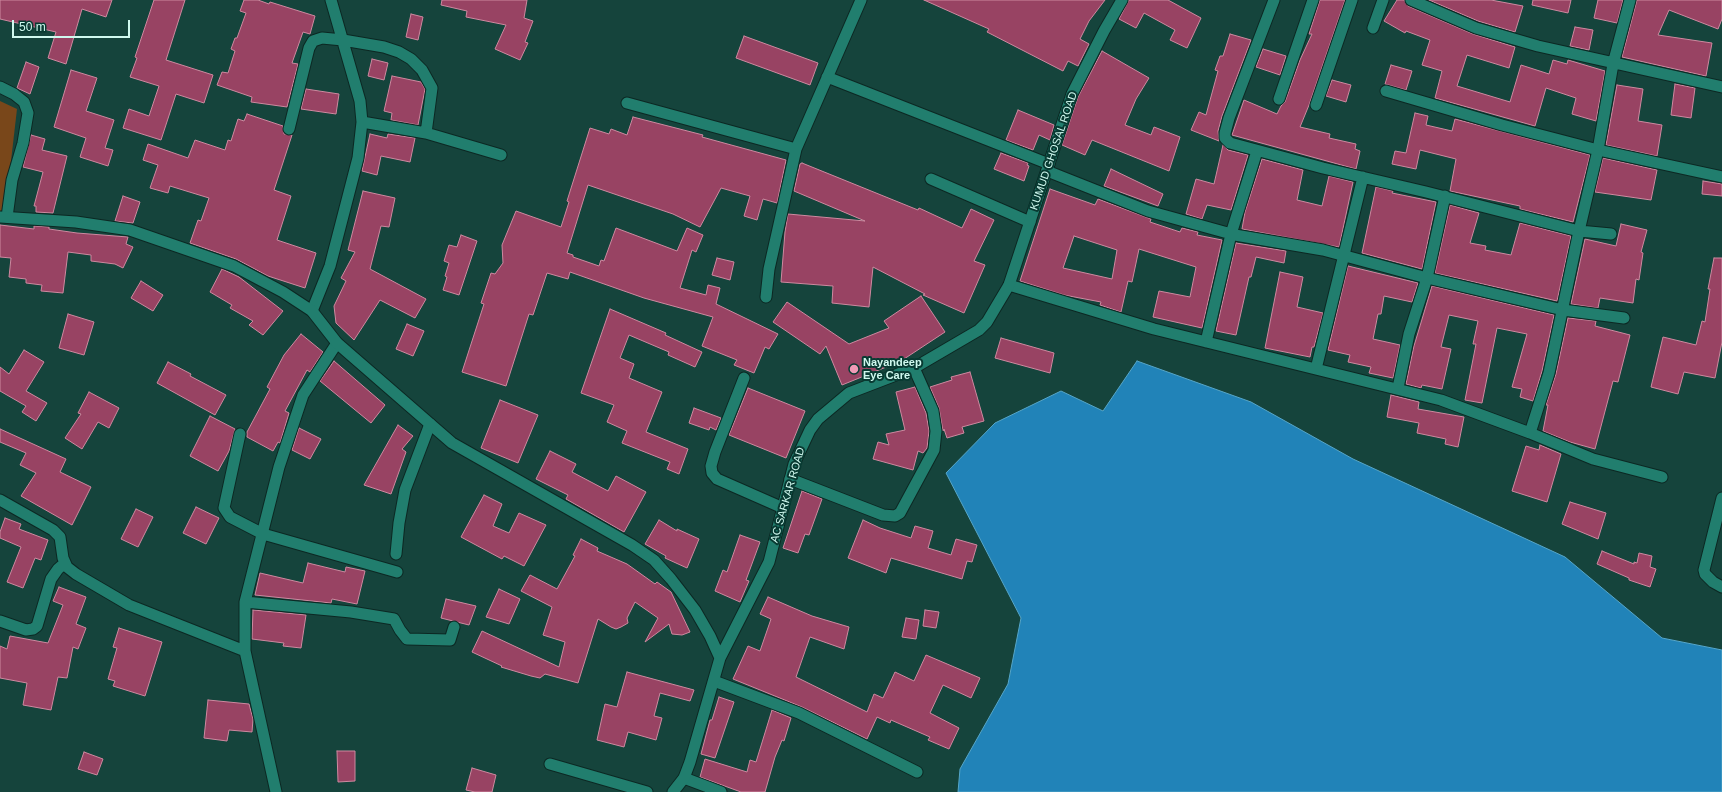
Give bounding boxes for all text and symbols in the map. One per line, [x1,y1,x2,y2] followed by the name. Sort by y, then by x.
[14,12,132,38] scale bar
[19,20,46,34] text: 50 m
[1028,90,1080,212] street label: KUMUD GHOSAL ROAD
[863,356,922,382] place label: Nayandeep Eye Care
[848,363,860,375] marker: Nayandeep Eye Care
[768,446,808,544] street label: AC SARKAR ROAD

